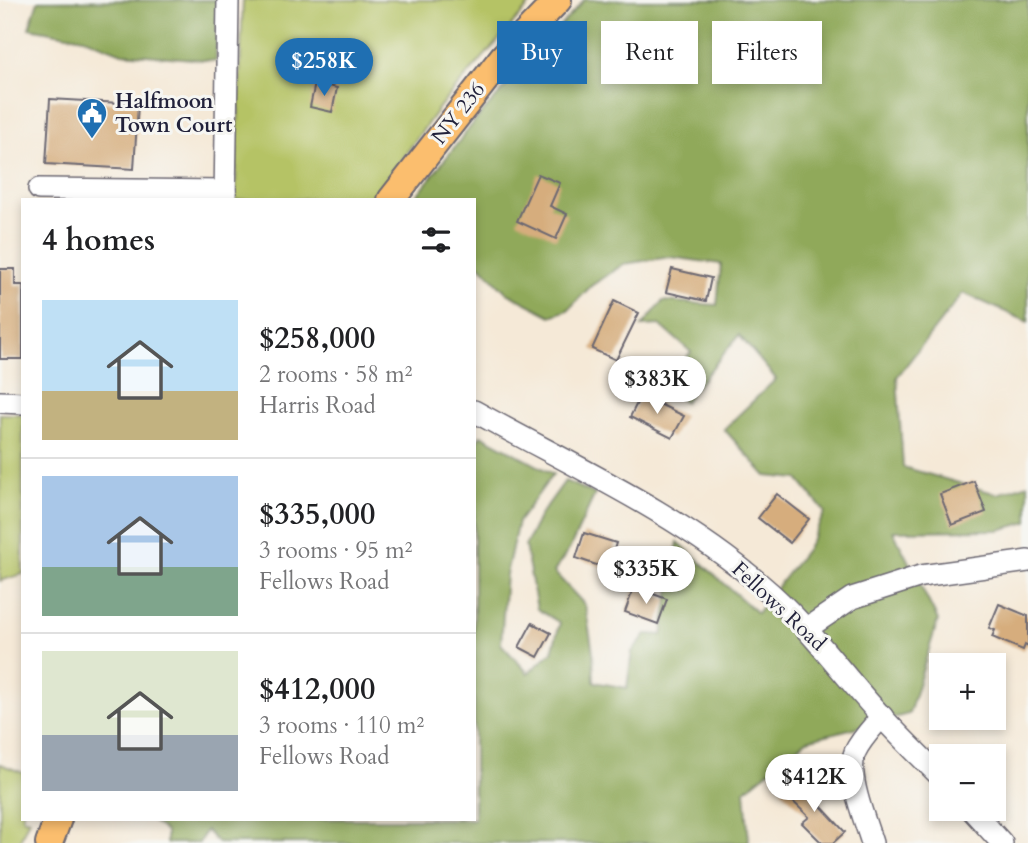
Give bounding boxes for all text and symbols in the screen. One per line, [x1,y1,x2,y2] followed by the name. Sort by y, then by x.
[497,21,587,84] chip: Buy
[601,21,698,84] chip: Rent
[712,21,822,84] chip: Filters
[275,38,373,98] pin: $258K
[291,45,357,76] text: $258K
[425,76,492,150] street label: NY 236
[115,87,233,140] place label: Halfmoon Town Court
[75,96,109,140] public building icon: Halfmoon Town Court
[42,220,155,261] text: 4 homes
[417,221,455,259] icon: filters
[259,318,375,359] text: $258,000
[98,328,182,412] icon: home
[608,356,706,416] pin: $383K
[259,359,412,390] text: 2 rooms · 58 m²
[624,363,690,394] text: $383K
[259,390,376,421] text: Harris Road
[259,494,375,535] text: $335,000
[98,504,182,588] icon: home
[259,535,412,566] text: 3 rooms · 95 m²
[597,546,695,606] pin: $335K
[613,553,679,584] text: $335K
[725,555,832,658] street label: Fellows Road
[259,566,390,597] text: Fellows Road
[929,653,1006,821] map controls
[929,653,1006,730] button: +
[259,669,375,710] text: $412,000
[98,679,182,763] icon: home
[259,710,424,741] text: 3 rooms · 110 m²
[259,741,390,772] text: Fellows Road
[929,744,1006,821] button: −
[765,754,863,814] pin: $412K
[781,761,847,792] text: $412K

